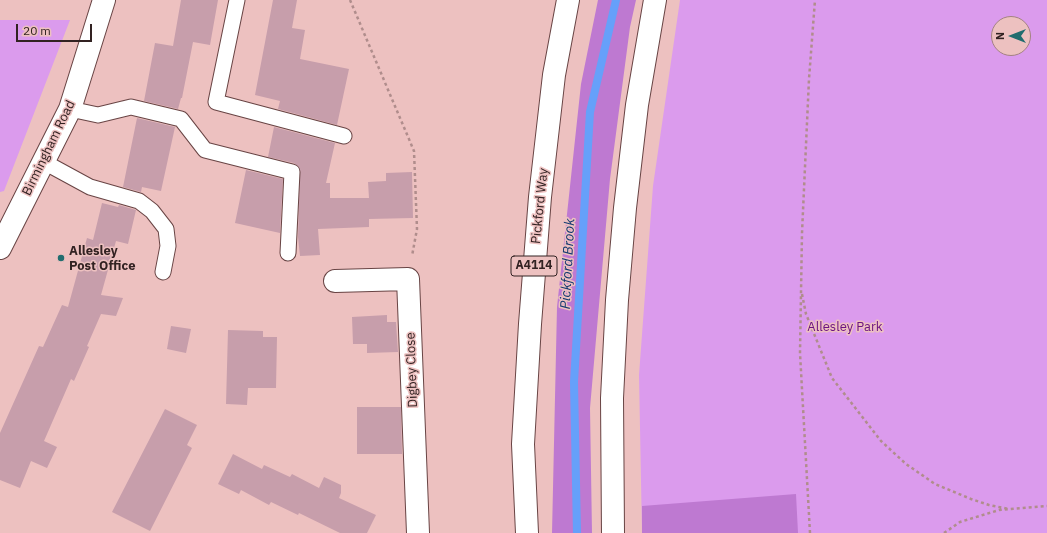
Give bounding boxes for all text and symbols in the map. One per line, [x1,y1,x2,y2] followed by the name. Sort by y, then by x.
[18,16,94,42] scale bar
[991,16,1031,56] north arrow
[23,23,51,38] text: 20 m
[993,32,1007,40] text: N
[19,98,79,198] street label: Birmingham Road
[528,167,552,245] street label: Pickford Way
[557,218,579,310] water label: Pickford Brook
[69,243,135,274] place label: Allesley Post Office
[56,253,66,263] marker: Allesley Post Office
[511,256,557,276] road number: A4114
[807,319,883,335] park label: Allesley Park
[403,332,421,408] street label: Digbey Close

